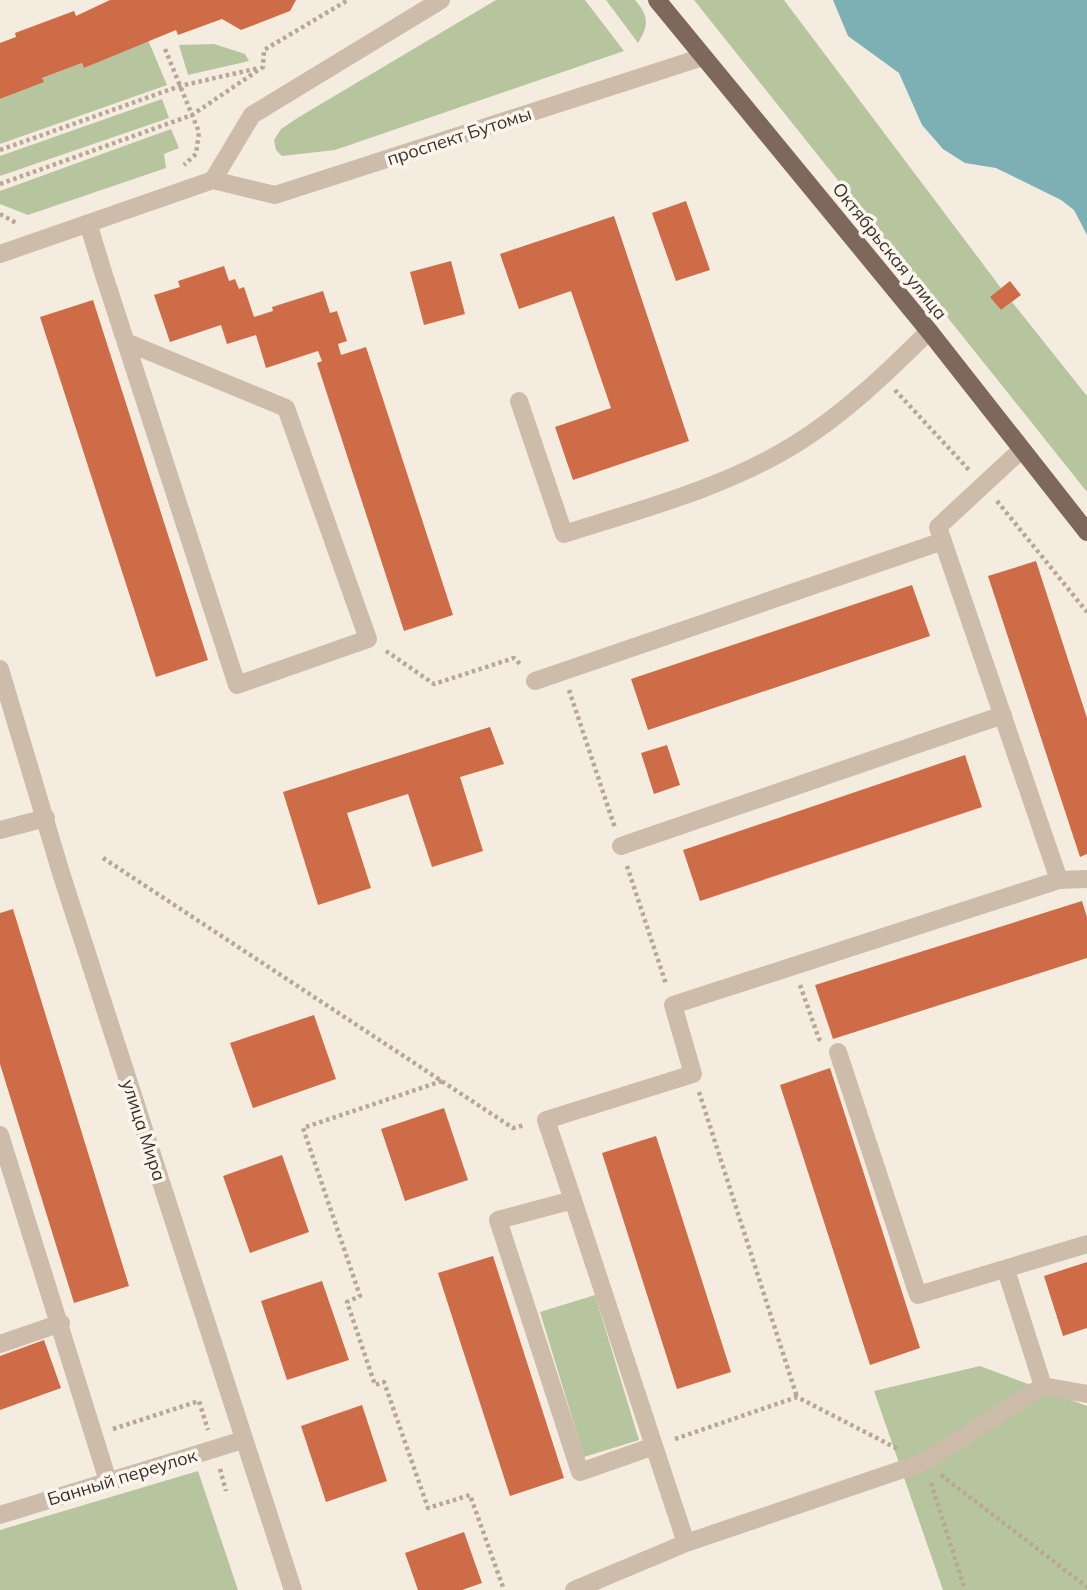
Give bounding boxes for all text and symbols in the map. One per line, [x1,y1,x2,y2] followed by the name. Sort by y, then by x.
[384,102,534,170] street label: проспект Бутомы
[828,178,952,324] street label: Октябрьская улица
[117,1076,171,1184] street label: улица Мира
[45,1443,200,1511] street label: Банный переулок

